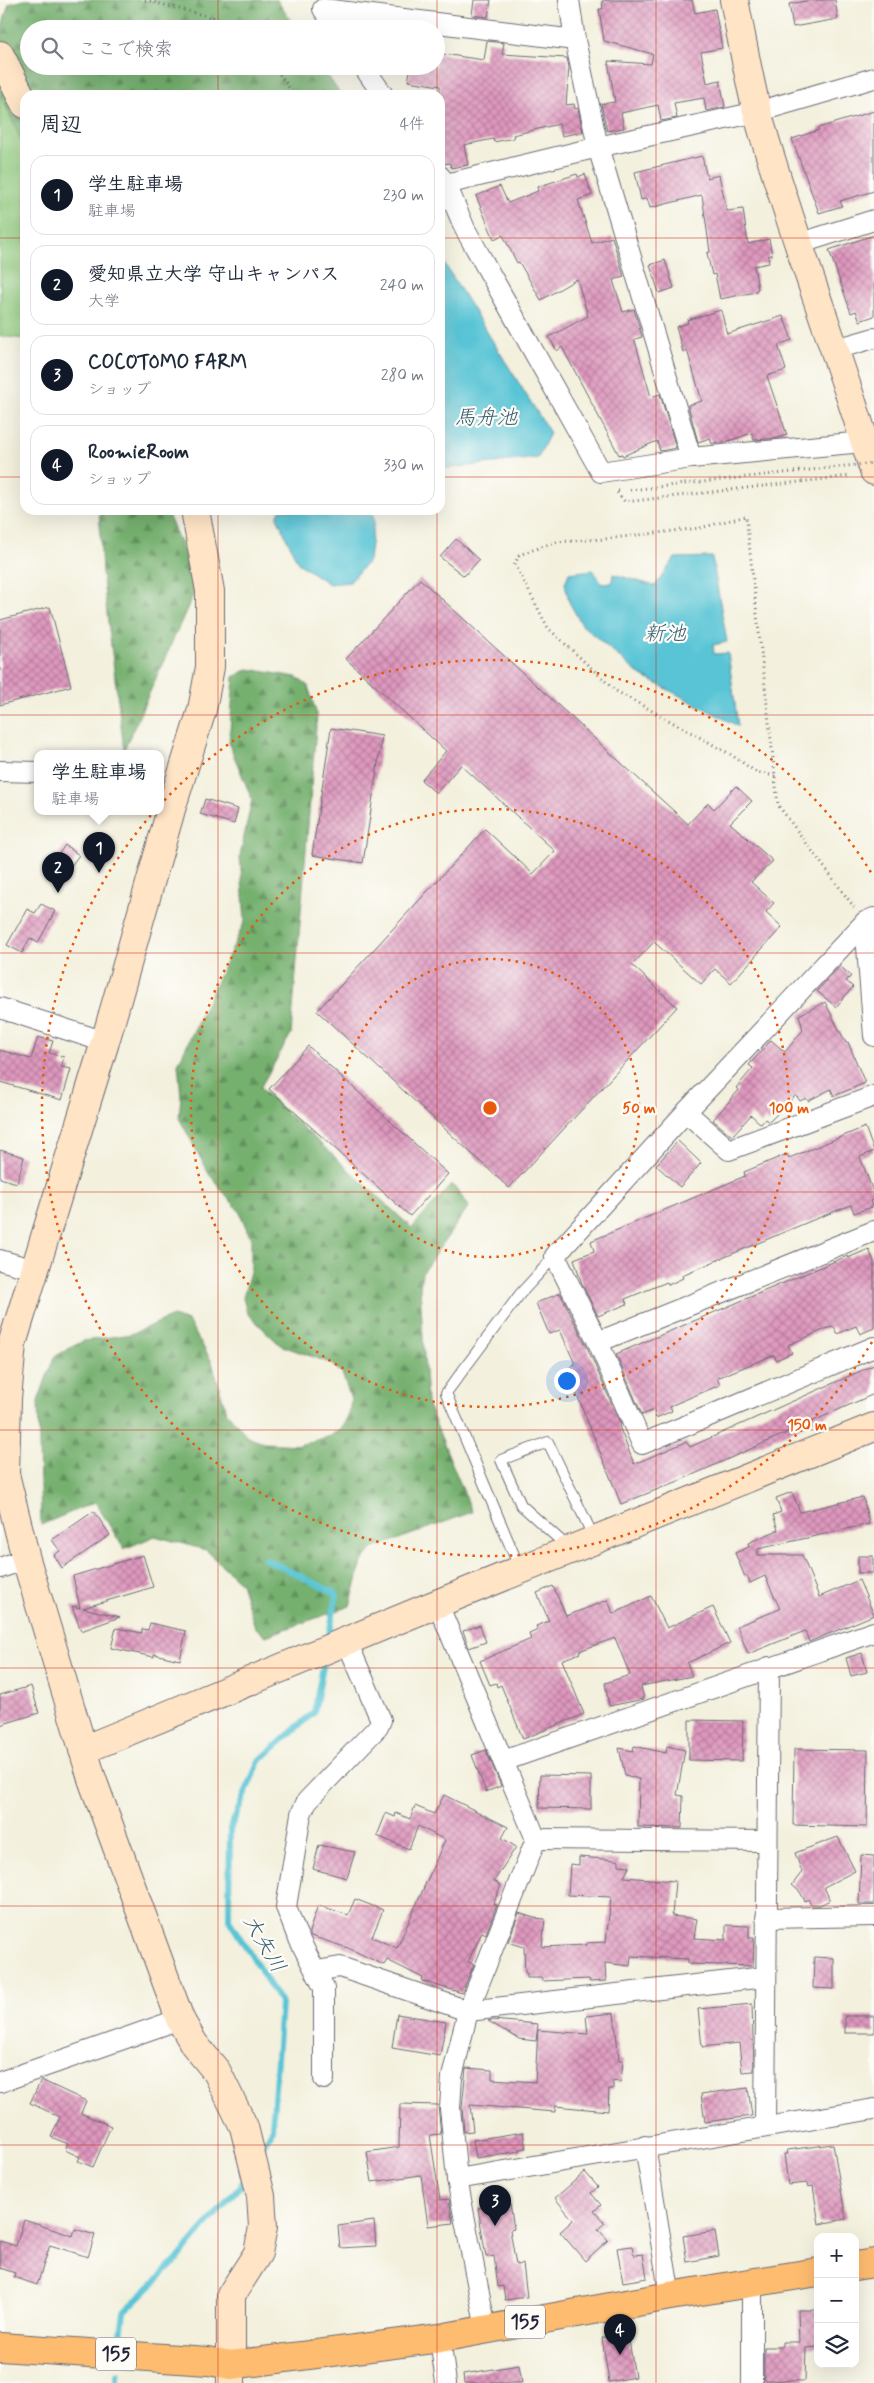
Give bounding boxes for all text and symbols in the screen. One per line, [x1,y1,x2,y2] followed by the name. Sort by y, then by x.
[20,20,445,75] search box
[38,34,66,62] icon: search
[78,37,173,62] text: ここで検索
[40,111,82,139] text: 周辺
[400,114,425,135] text: 4件
[88,172,183,197] text: 学生駐車場
[53,185,61,206] text: 1
[383,185,424,206] text: 230 m
[88,201,136,222] text: 駐車場
[88,262,339,287] text: 愛知県立大学 守山キャンパス
[53,275,61,296] text: 2
[380,275,424,296] text: 240 m
[88,291,120,312] text: 大学
[88,350,247,375] text: COCOTOMO FARM
[53,365,61,386] text: 3
[381,365,424,386] text: 280 m
[88,379,151,400] text: ショップ
[455,404,518,432] water label: 馬舟池
[88,440,189,465] text: RoomieRoom
[52,455,62,476] text: 4
[383,455,424,476] text: 330 m
[88,469,151,490] text: ショップ
[644,620,687,648] water label: 新池
[34,750,164,815] popup
[51,760,147,785] text: 学生駐車場
[51,789,100,810] text: 駐車場
[83,832,115,873] pin: 1
[42,852,74,893] pin: 2
[481,1099,499,1117] centre of rings
[622,1099,656,1119] text: 50 m
[769,1099,809,1119] text: 100 m
[554,1368,580,1394] your location
[787,1416,827,1436] text: 150 m
[236,1910,292,1978] water label: 大矢川
[479,2185,511,2226] pin: 3
[814,2233,859,2368] map controls
[814,2233,859,2278] button: +
[814,2278,859,2323] button: −
[505,2306,545,2338] road number: 155
[604,2314,636,2355] pin: 4
[814,2323,859,2368] button: layers
[96,2338,136,2370] road number: 155

